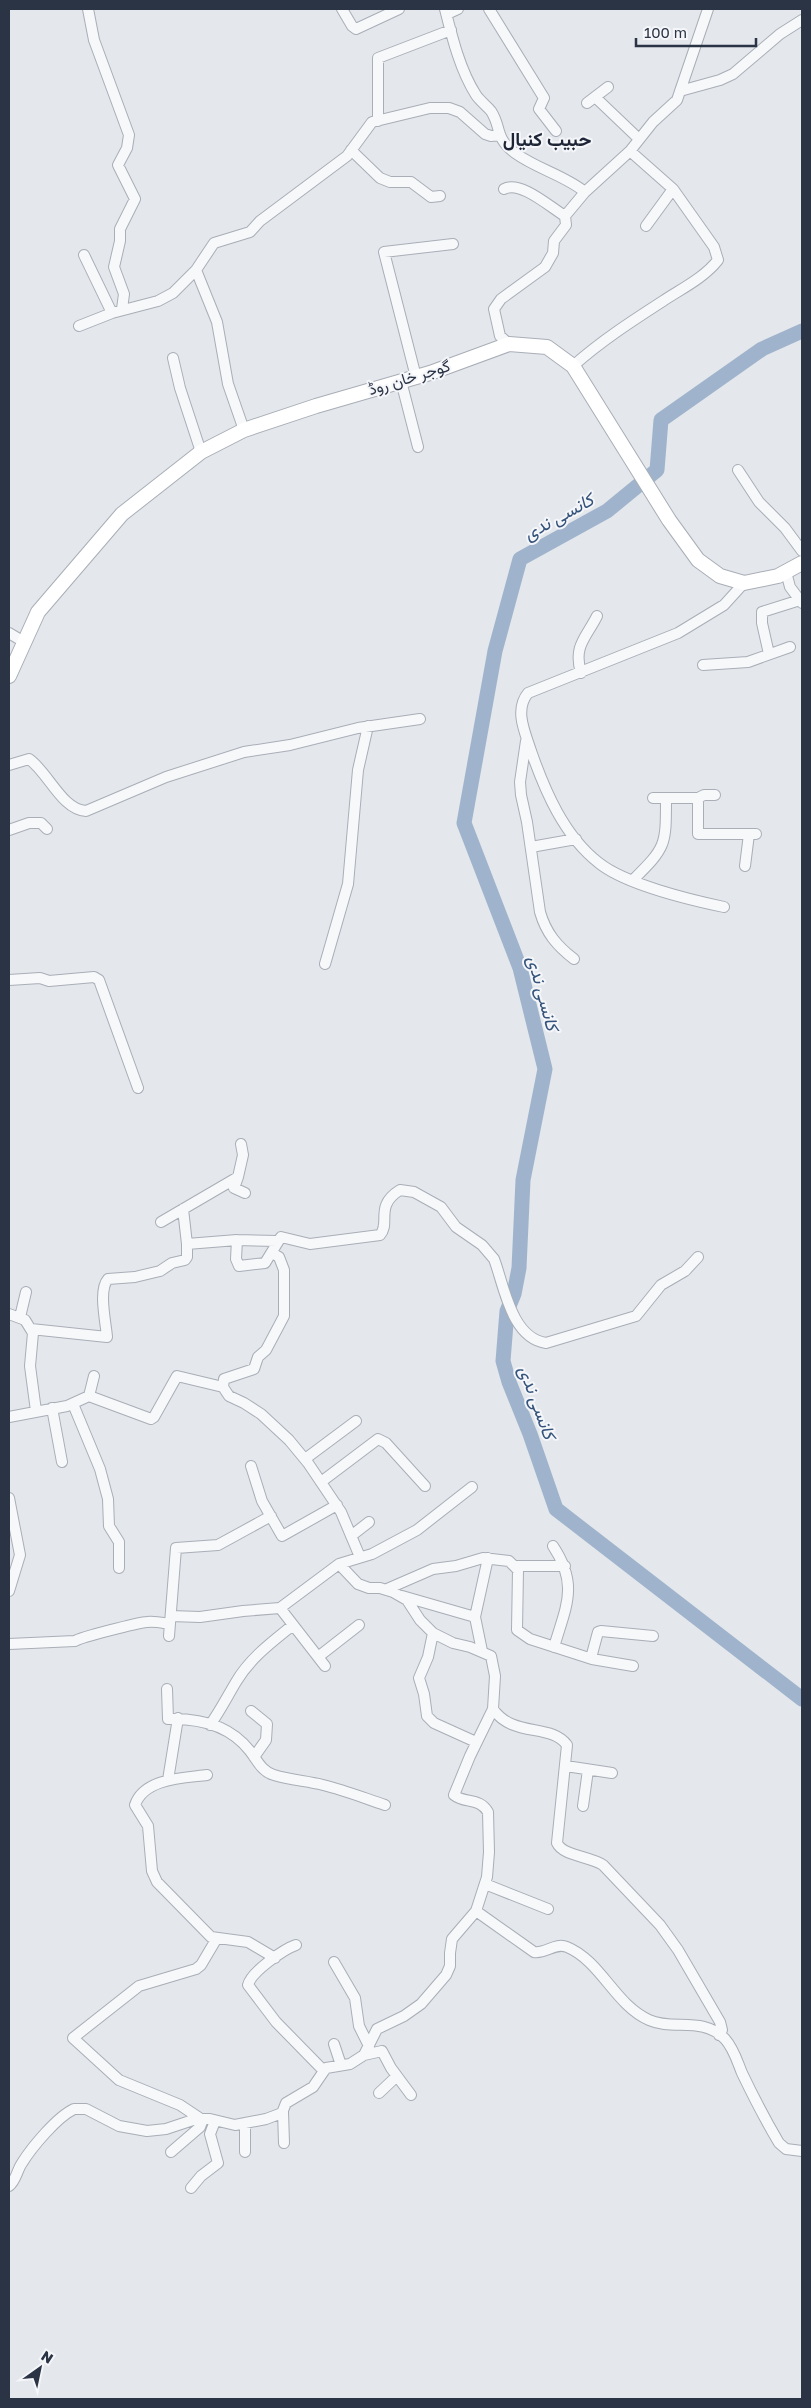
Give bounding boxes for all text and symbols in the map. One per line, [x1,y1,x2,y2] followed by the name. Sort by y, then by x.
[636,15,756,47] scale bar
[644,23,687,41] text: 100 m
[503,127,591,151] district label: حبیب کنیال
[365,355,453,400] street label: گوجر خان روڈ
[519,486,600,545] water label: کانسی ندی
[522,953,565,1036] water label: کانسی ندی
[514,1362,562,1445] water label: کانسی ندی
[15,2343,65,2393] north arrow
[38,2347,56,2367] text: N

